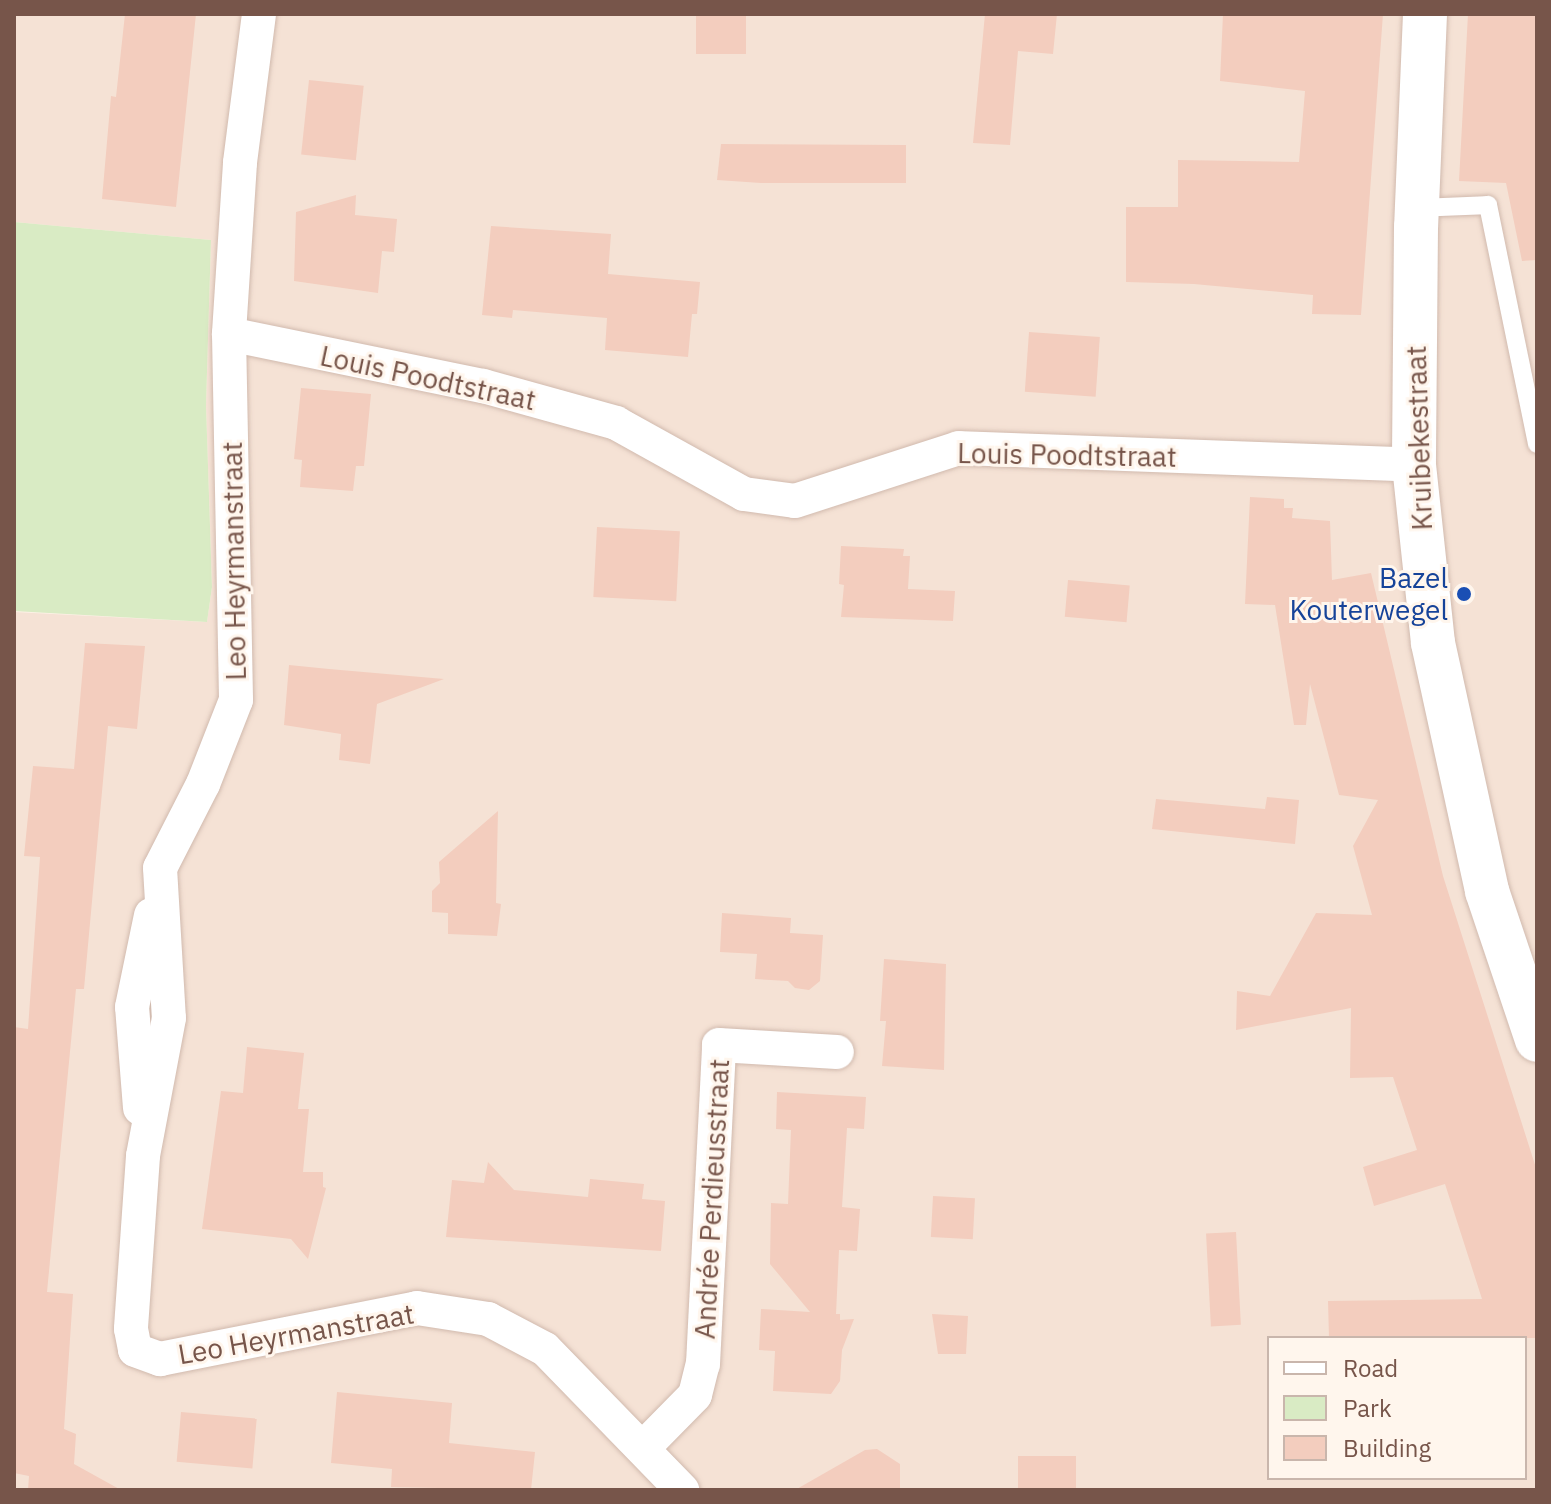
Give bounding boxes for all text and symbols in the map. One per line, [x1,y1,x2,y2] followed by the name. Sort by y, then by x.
[317,339,539,417] street label: Louis Poodtstraat
[1399,345,1439,531] street label: Kruibekestraat
[957,436,1177,474] street label: Louis Poodtstraat
[215,441,253,681] street label: Leo Heyrmanstraat
[1290,561,1448,627] place label: Bazel Kouterwegel
[1455,585,1473,603] marker: Bazel Kouterwegel
[688,1058,736,1340] street label: Andrée Perdieusstraat
[175,1297,417,1371] street label: Leo Heyrmanstraat
[1267,1336,1527,1480] legend
[1343,1352,1398,1384] text: Road
[1343,1392,1392,1424] text: Park
[1343,1432,1431,1464] text: Building

